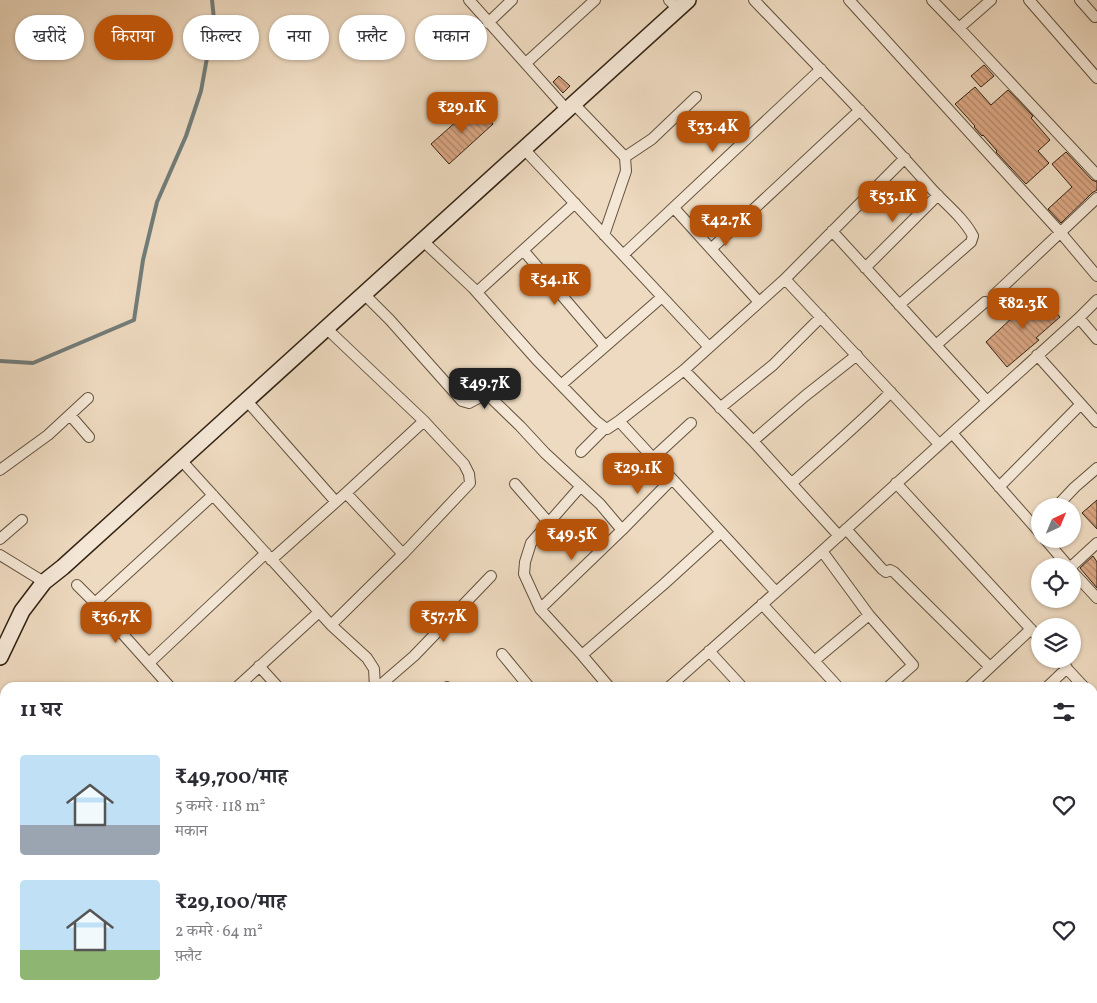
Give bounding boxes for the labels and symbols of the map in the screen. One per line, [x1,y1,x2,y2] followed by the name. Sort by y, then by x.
[421,92,503,134] pin: ₹29.1K
[672,110,754,153] pin: ₹33.4K
[852,180,934,223] pin: ₹53.1K
[685,204,767,247] pin: ₹42.7K
[514,264,596,306] pin: ₹54.1K
[982,288,1064,330] pin: ₹82.3K
[444,368,526,410] pin: ₹49.7K
[597,452,679,495] pin: ₹29.1K
[1031,498,1081,548] north arrow
[531,518,613,561] pin: ₹49.5K
[403,600,485,643] pin: ₹57.7K
[75,602,157,644] pin: ₹36.7K

